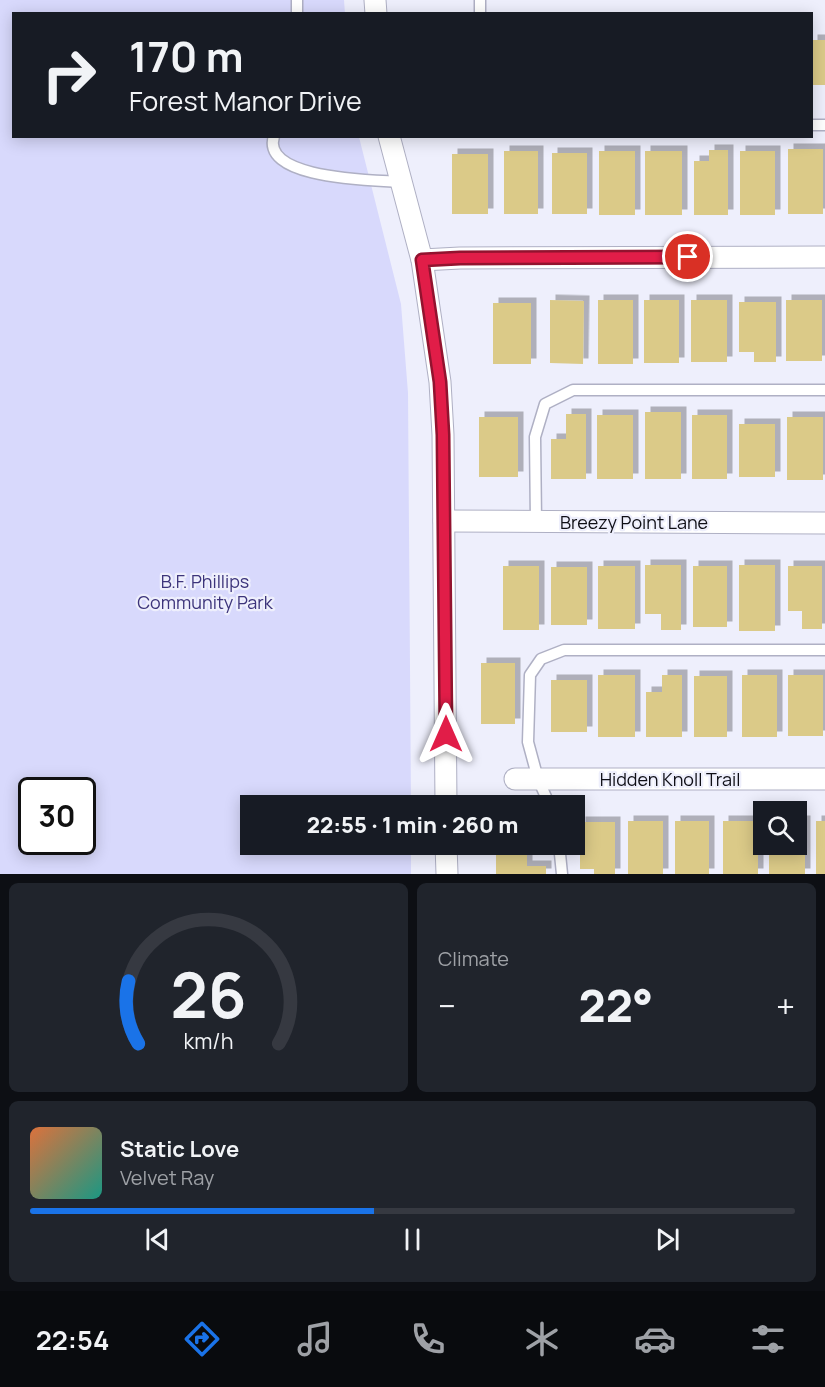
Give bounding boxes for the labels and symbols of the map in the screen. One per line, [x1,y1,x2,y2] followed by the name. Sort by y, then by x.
[662,231,713,282] pin
[560,510,708,534] street label: Breezy Point Lane
[137,569,274,614] park label: B.F. Phillips Community Park
[414,702,478,766] position arrow
[600,767,740,791] street label: Hidden Knoll Trail
[18,777,96,855] speed limit sign: 30

